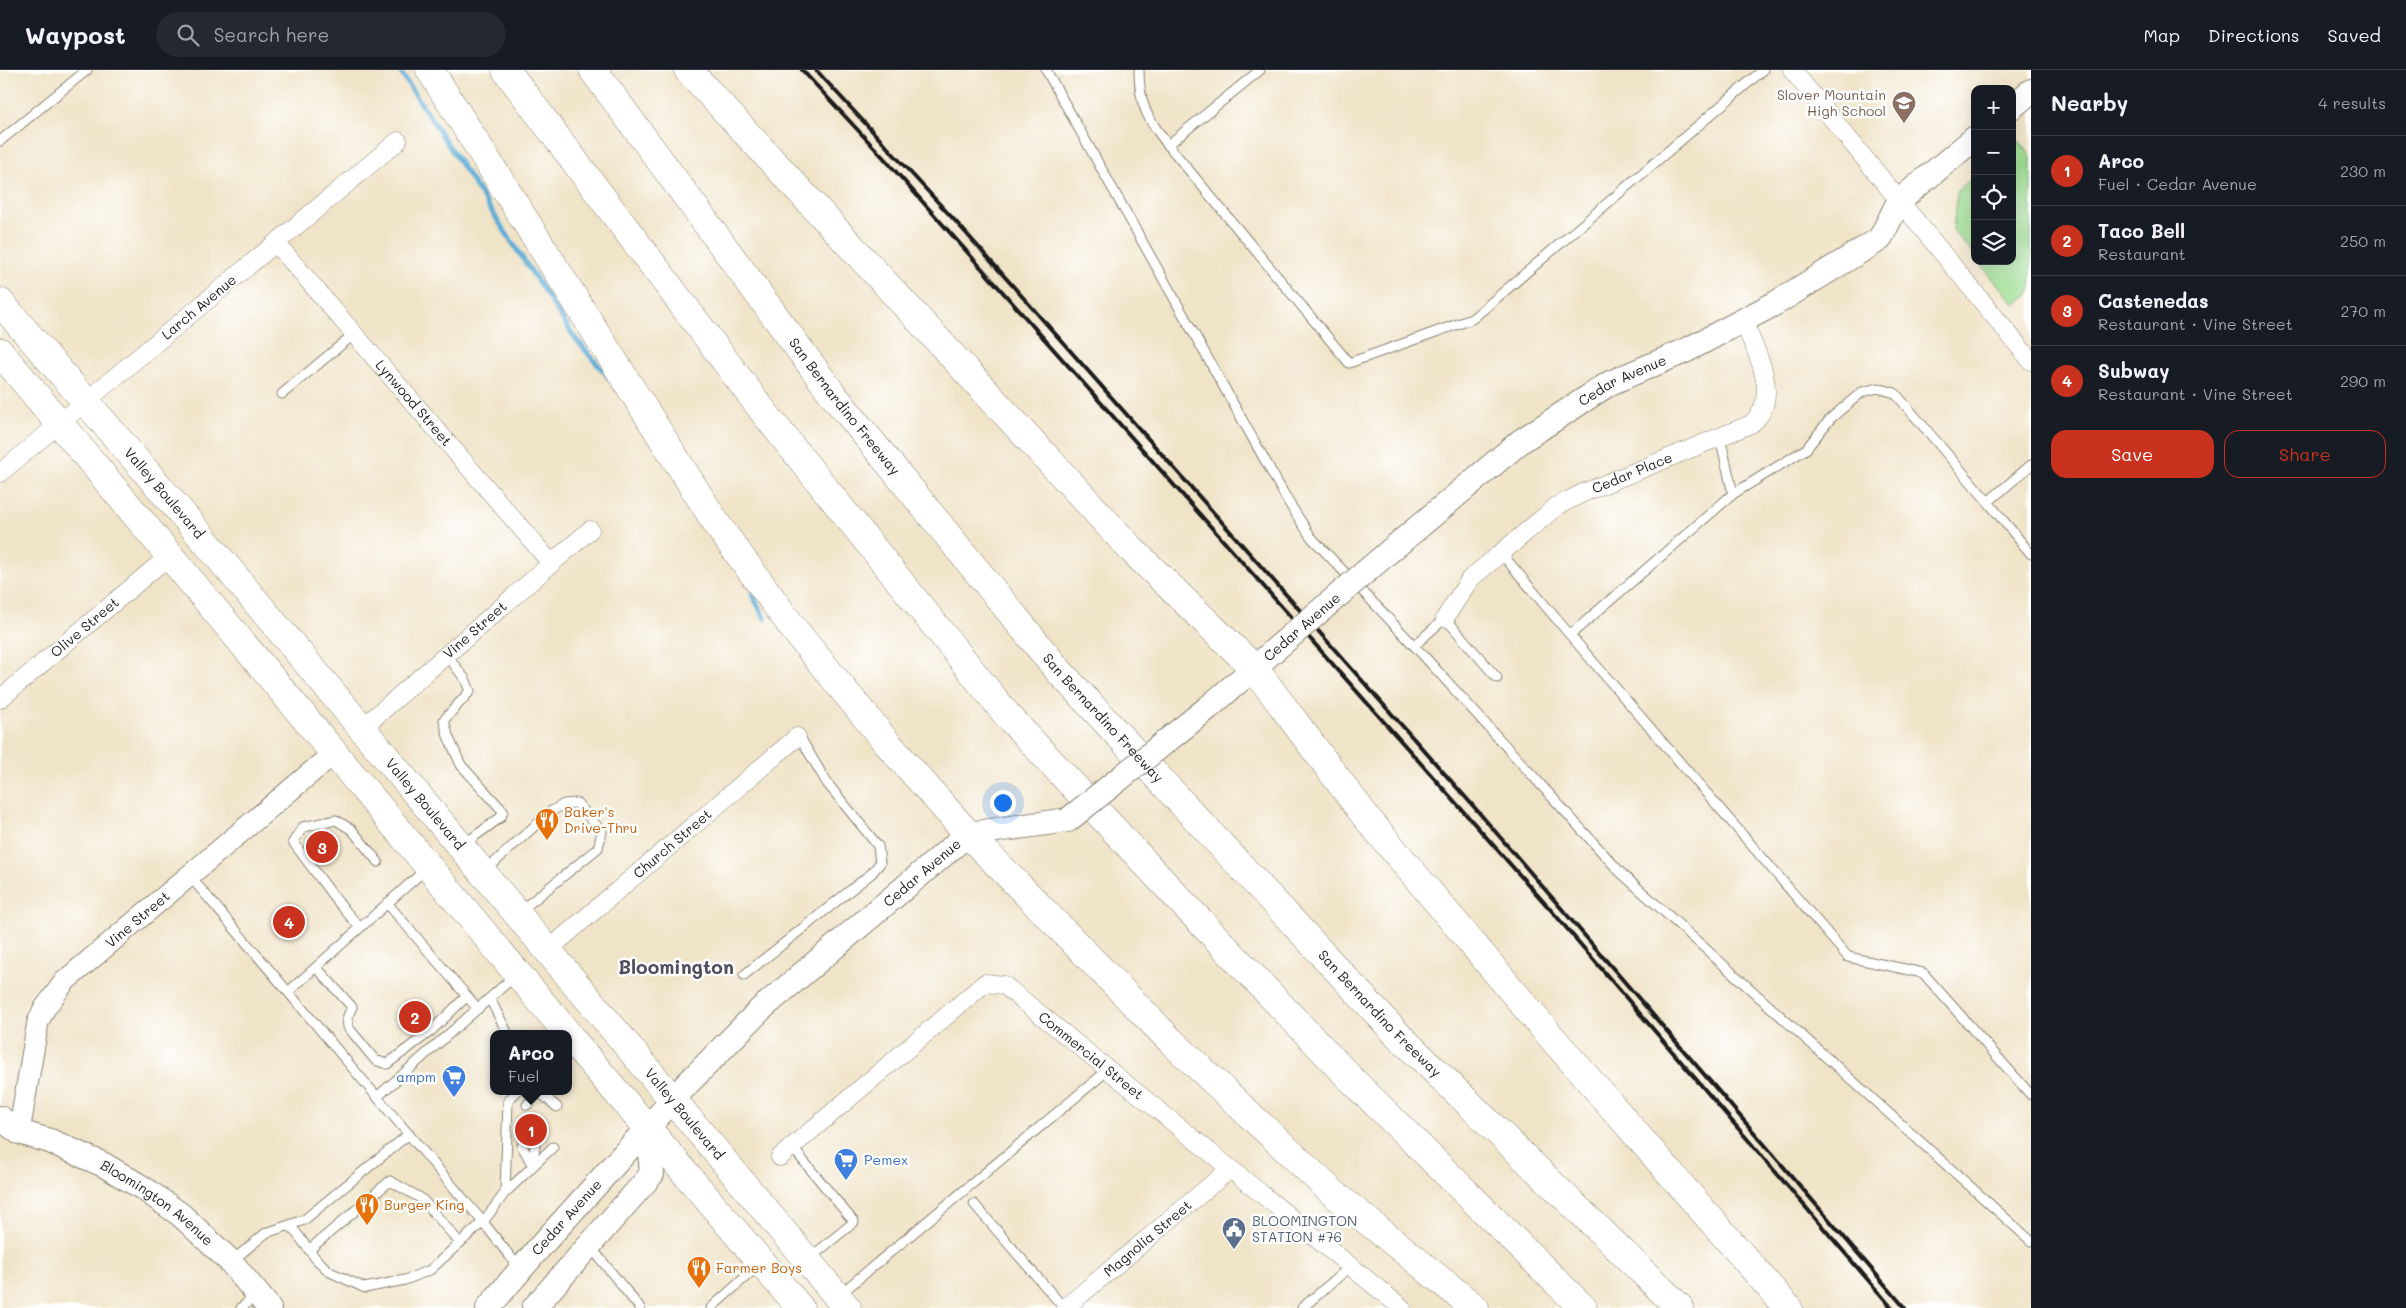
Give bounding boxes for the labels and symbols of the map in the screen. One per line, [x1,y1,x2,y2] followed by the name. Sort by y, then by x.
[1777,85,1886,120] place label: Slover Mountain High School
[1891,90,1917,124] school or university icon: Slover Mountain High School
[157,270,240,344] street label: Larch Avenue
[785,334,905,479] street label: San Bernardino Freeway
[1574,350,1669,410] street label: Cedar Avenue
[372,356,456,450] street label: Lynwood Street
[120,443,209,542] street label: Valley Boulevard
[1589,447,1675,497] street label: Cedar Place
[1259,588,1344,665] street label: Cedar Avenue
[46,592,123,661] street label: Olive Street
[439,597,511,663] street label: Vine Street
[1039,649,1168,786] street label: San Bernardino Freeway
[382,754,470,854] street label: Valley Boulevard
[990,790,1016,816] your location
[564,802,637,837] place label: Baker's Drive-Thru
[629,804,715,882] street label: Church Street
[534,807,560,841] restaurant icon: Baker's Drive-Thru
[306,828,338,866] pin: 3
[879,834,965,911] street label: Cedar Avenue
[101,886,173,952] street label: Vine Street
[273,903,305,941] pin: 4
[1314,946,1446,1081] street label: San Bernardino Freeway
[618,954,734,979] district label: Bloomington
[399,998,431,1036] pin: 2
[1035,1007,1148,1104] street label: Commercial Street
[441,1064,467,1098] supermarket icon: ampm
[641,1064,729,1164] street label: Valley Boulevard
[396,1067,436,1086] place label: ampm
[515,1111,547,1149] pin: 1
[833,1147,859,1181] supermarket icon: Pemex
[864,1150,908,1169] place label: Pemex
[97,1155,218,1250] street label: Bloomington Avenue
[527,1175,606,1259] street label: Cedar Avenue
[354,1192,380,1226] restaurant icon: Burger King
[384,1195,464,1214] place label: Burger King
[1099,1195,1195,1281] street label: Magnolia Street
[1252,1211,1357,1246] place label: BLOOMINGTON STATION #76
[1221,1216,1247,1250] public building icon: BLOOMINGTON STATION #76
[686,1255,712,1289] restaurant icon: Farmer Boys
[716,1258,802,1277] place label: Farmer Boys

